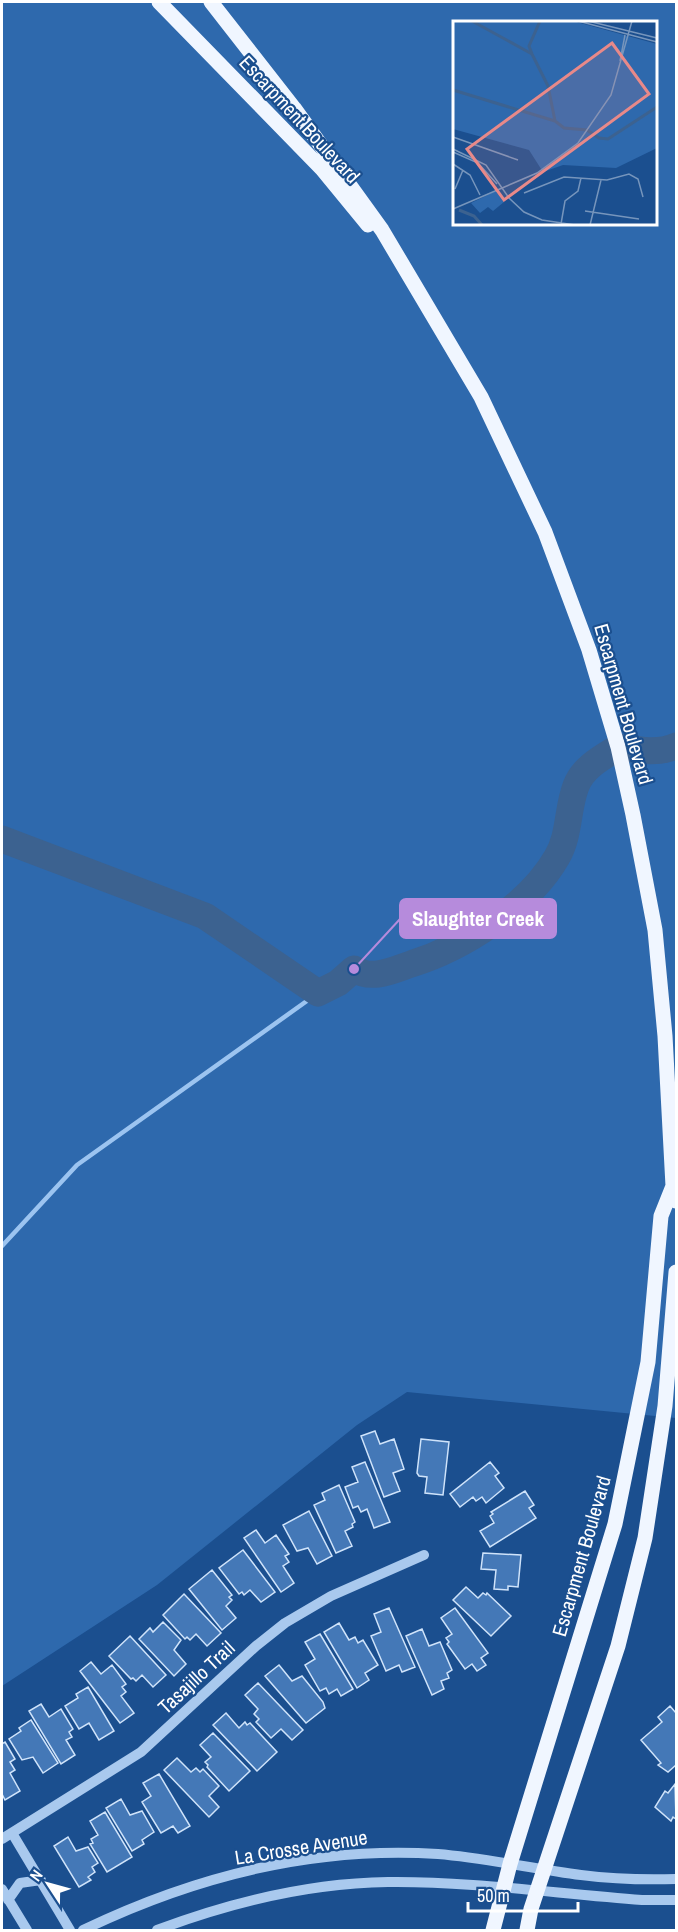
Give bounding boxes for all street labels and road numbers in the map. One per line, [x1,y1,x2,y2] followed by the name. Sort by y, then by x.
[234,49,366,189] street label: Escarpment Boulevard
[588,621,660,787] street label: Escarpment Boulevard
[545,1473,617,1639] street label: Escarpment Boulevard
[152,1634,240,1720] street label: Tasajillo Trail
[233,1823,369,1871] street label: La Crosse Avenue

